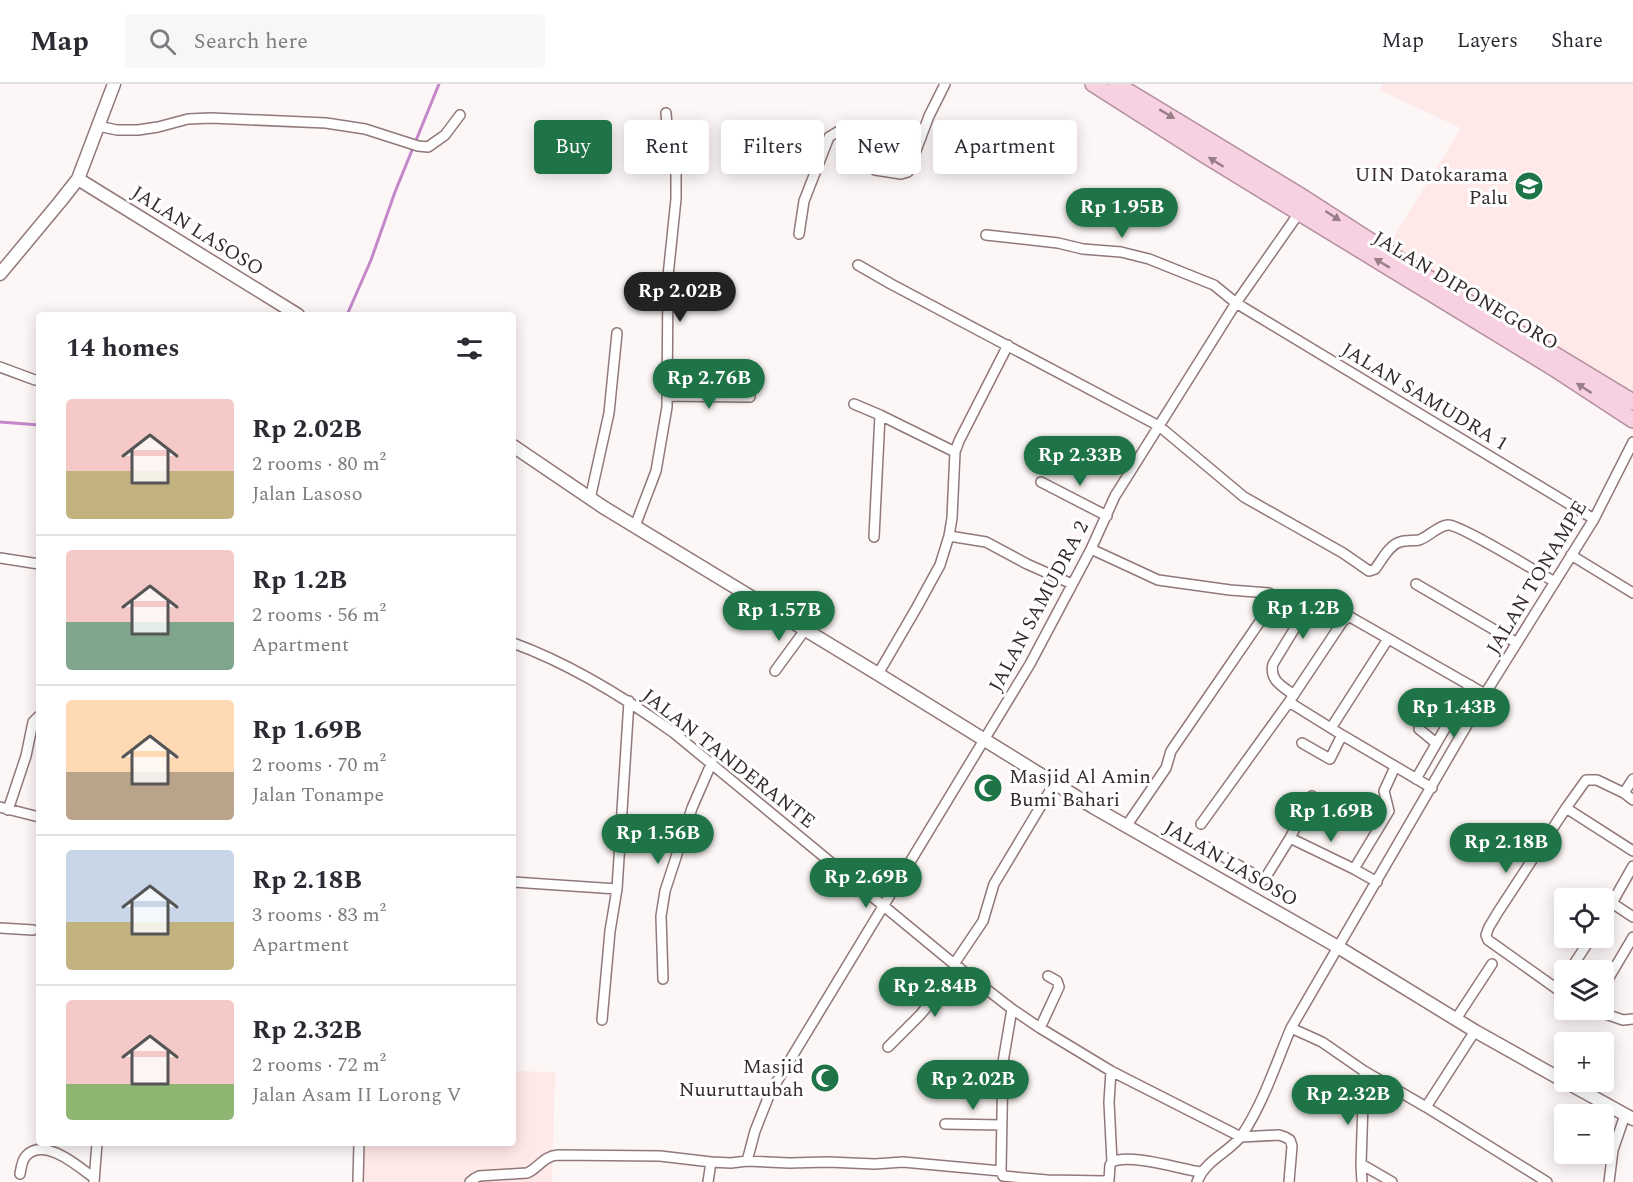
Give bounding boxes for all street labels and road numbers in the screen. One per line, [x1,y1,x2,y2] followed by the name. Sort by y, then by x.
[126,178,269,284] street label: JALAN LASOSO
[1367,223,1564,358] street label: JALAN DIPONEGORO
[1335,335,1514,459] street label: JALAN SAMUDRA 1
[1479,495,1595,660] street label: JALAN TONAMPE
[981,516,1097,697] street label: JALAN SAMUDRA 2
[635,681,822,836] street label: JALAN TANDERANTE
[1158,813,1303,915] street label: JALAN LASOSO

